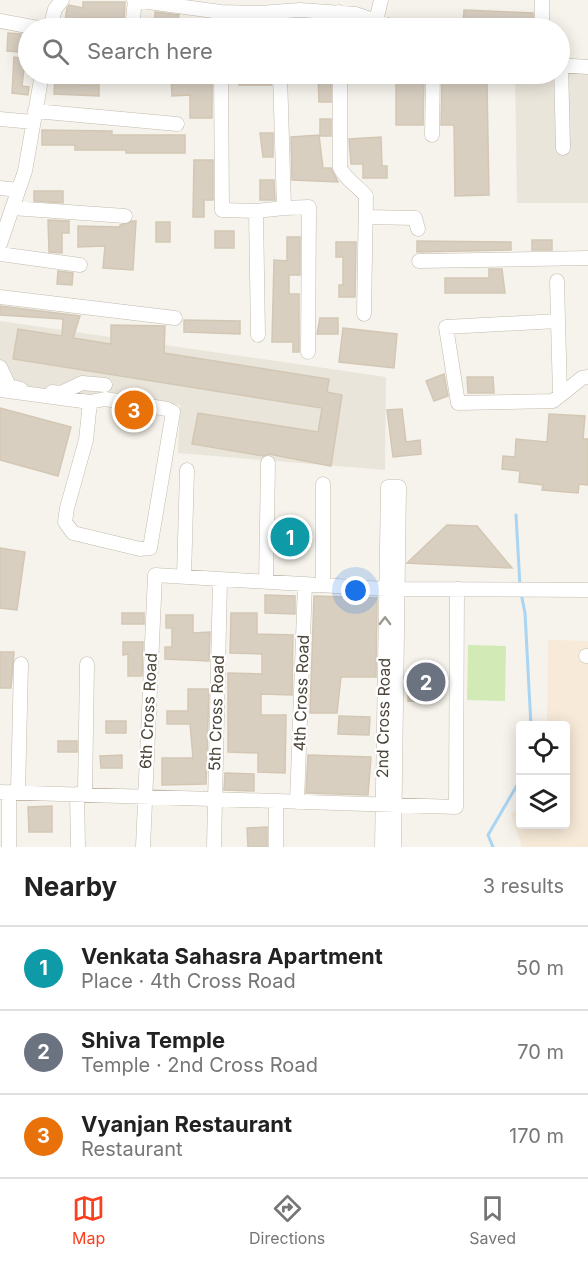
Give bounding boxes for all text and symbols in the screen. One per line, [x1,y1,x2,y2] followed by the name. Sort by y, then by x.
[18,18,570,84] search box
[39,35,72,68] icon: search
[87,38,213,64] text: Search here
[114,388,154,432] pin: 3
[270,514,310,560] pin: 1
[341,576,370,605] your location
[379,616,391,625] one-way arrow
[289,634,313,752] street label: 4th Cross Road
[135,652,161,770] street label: 6th Cross Road
[204,655,228,771] street label: 5th Cross Road
[372,658,394,778] street label: 2nd Cross Road
[406,660,446,704] pin: 2
[516,721,570,829] map controls
[516,721,570,775] button: locate
[516,775,570,829] button: layers
[24,871,117,902] text: Nearby
[483,874,564,898] text: 3 results
[81,943,383,969] text: Venkata Sahasra Apartment
[39,956,48,980] text: 1
[516,956,564,980] text: 50 m
[81,969,296,993] text: Place · 4th Cross Road
[81,1027,225,1053] text: Shiva Temple
[37,1040,50,1064] text: 2
[517,1040,564,1064] text: 70 m
[81,1053,318,1077] text: Temple · 2nd Cross Road
[81,1111,292,1137] text: Vyanjan Restaurant
[37,1124,50,1148] text: 3
[509,1124,564,1148] text: 170 m
[81,1137,183,1161] text: Restaurant
[72,1192,105,1248] tab: Map
[249,1192,325,1248] tab: Directions
[469,1192,516,1248] tab: Saved

